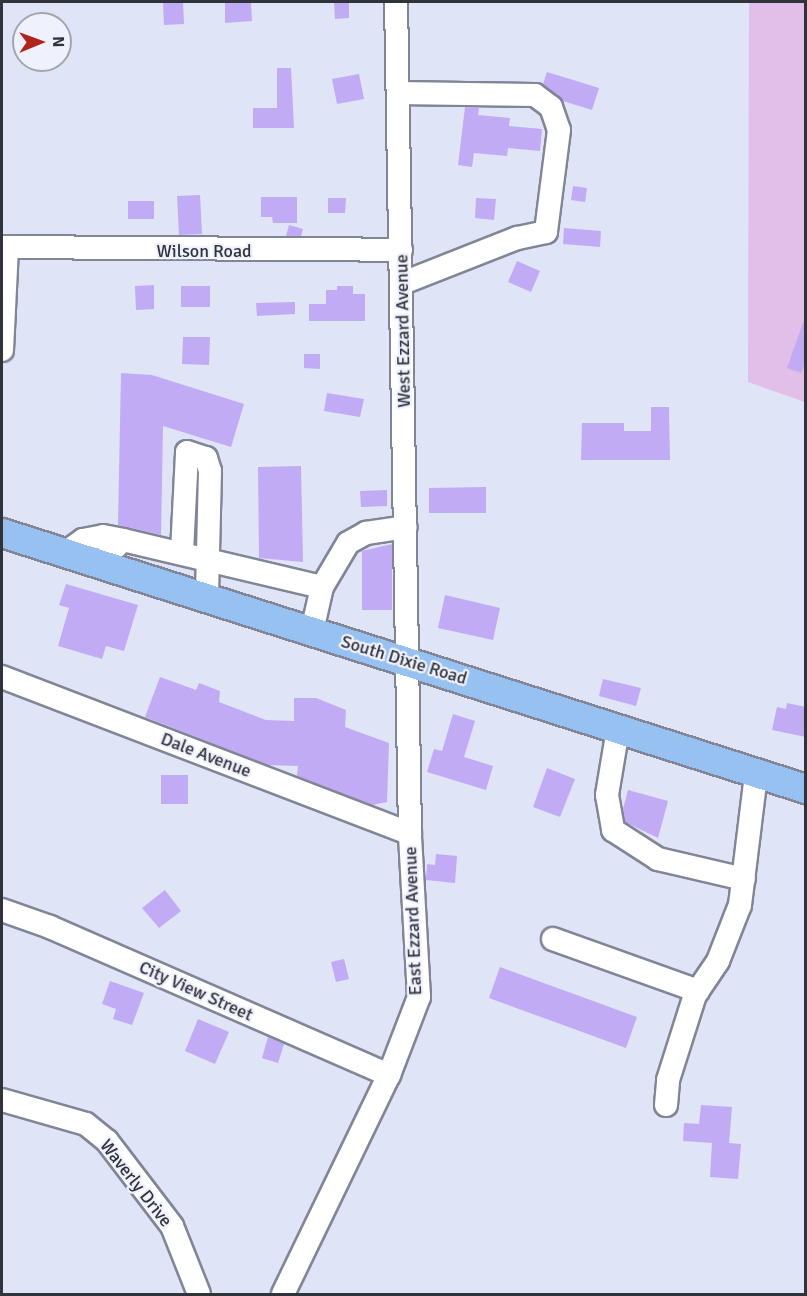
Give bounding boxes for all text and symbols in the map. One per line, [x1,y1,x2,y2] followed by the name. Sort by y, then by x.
[12,12,72,72] north arrow
[48,36,68,47] text: N
[157,240,251,262] street label: Wilson Road
[391,254,415,408] street label: West Ezzard Avenue
[338,631,470,689] street label: South Dixie Road
[158,728,254,782] street label: Dale Avenue
[400,846,426,996] street label: East Ezzard Avenue
[136,956,256,1026] street label: City View Street
[95,1135,177,1231] street label: Waverly Drive

